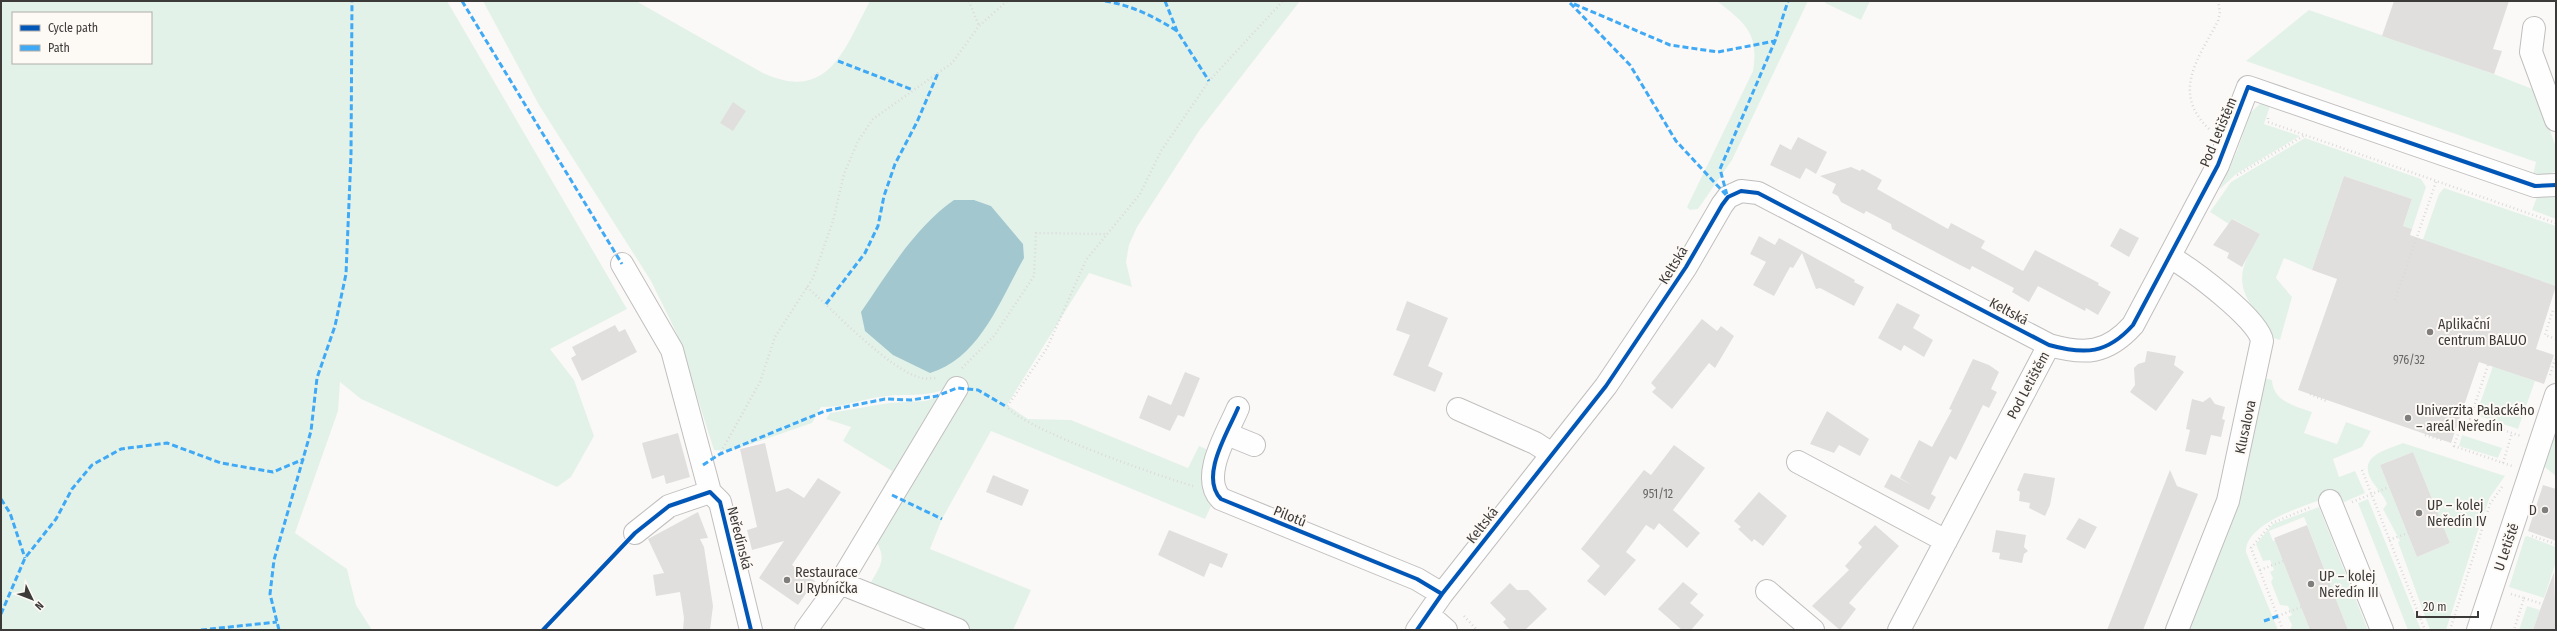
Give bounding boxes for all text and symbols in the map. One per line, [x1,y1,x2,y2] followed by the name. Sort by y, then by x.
[12,12,152,64] legend
[48,21,98,35] text: Cycle path
[48,41,70,55] text: Path
[2196,95,2241,170] street label: Pod Letištěm
[1655,243,1692,287] street label: Keltská
[1986,294,2031,329] street label: Keltská
[2438,316,2527,349] place label: Aplikační centrum BALUO
[2425,327,2435,337] marker: Aplikační centrum BALUO
[2004,349,2053,422] street label: Pod Letištěm
[2393,353,2425,367] house number: 976/32
[2231,398,2260,456] street label: Klusalova
[2416,402,2535,435] place label: Univerzita Palackého – areál Neředín
[2403,413,2413,423] marker: Univerzita Palackého – areál Neředín
[1643,487,1673,501] house number: 951/12
[2427,497,2487,530] place label: UP – kolej Neředín IV
[1271,502,1309,531] street label: Pilotů
[2529,502,2537,519] place label: D
[1463,504,1502,547] street label: Keltská
[723,505,756,572] street label: Neředínská
[2540,505,2550,515] marker: D
[2414,508,2424,518] marker: UP – kolej Neředín IV
[2490,521,2523,573] street label: U Letiště
[795,564,858,597] place label: Restaurace U Rybníčka
[2319,568,2379,601] place label: UP – kolej Neředín III
[782,575,792,585] marker: Restaurace U Rybníčka
[12,579,52,619] north arrow
[2306,579,2316,589] marker: UP – kolej Neředín III
[2417,593,2478,619] scale bar
[32,599,46,612] text: N
[2423,600,2447,614] text: 20 m

